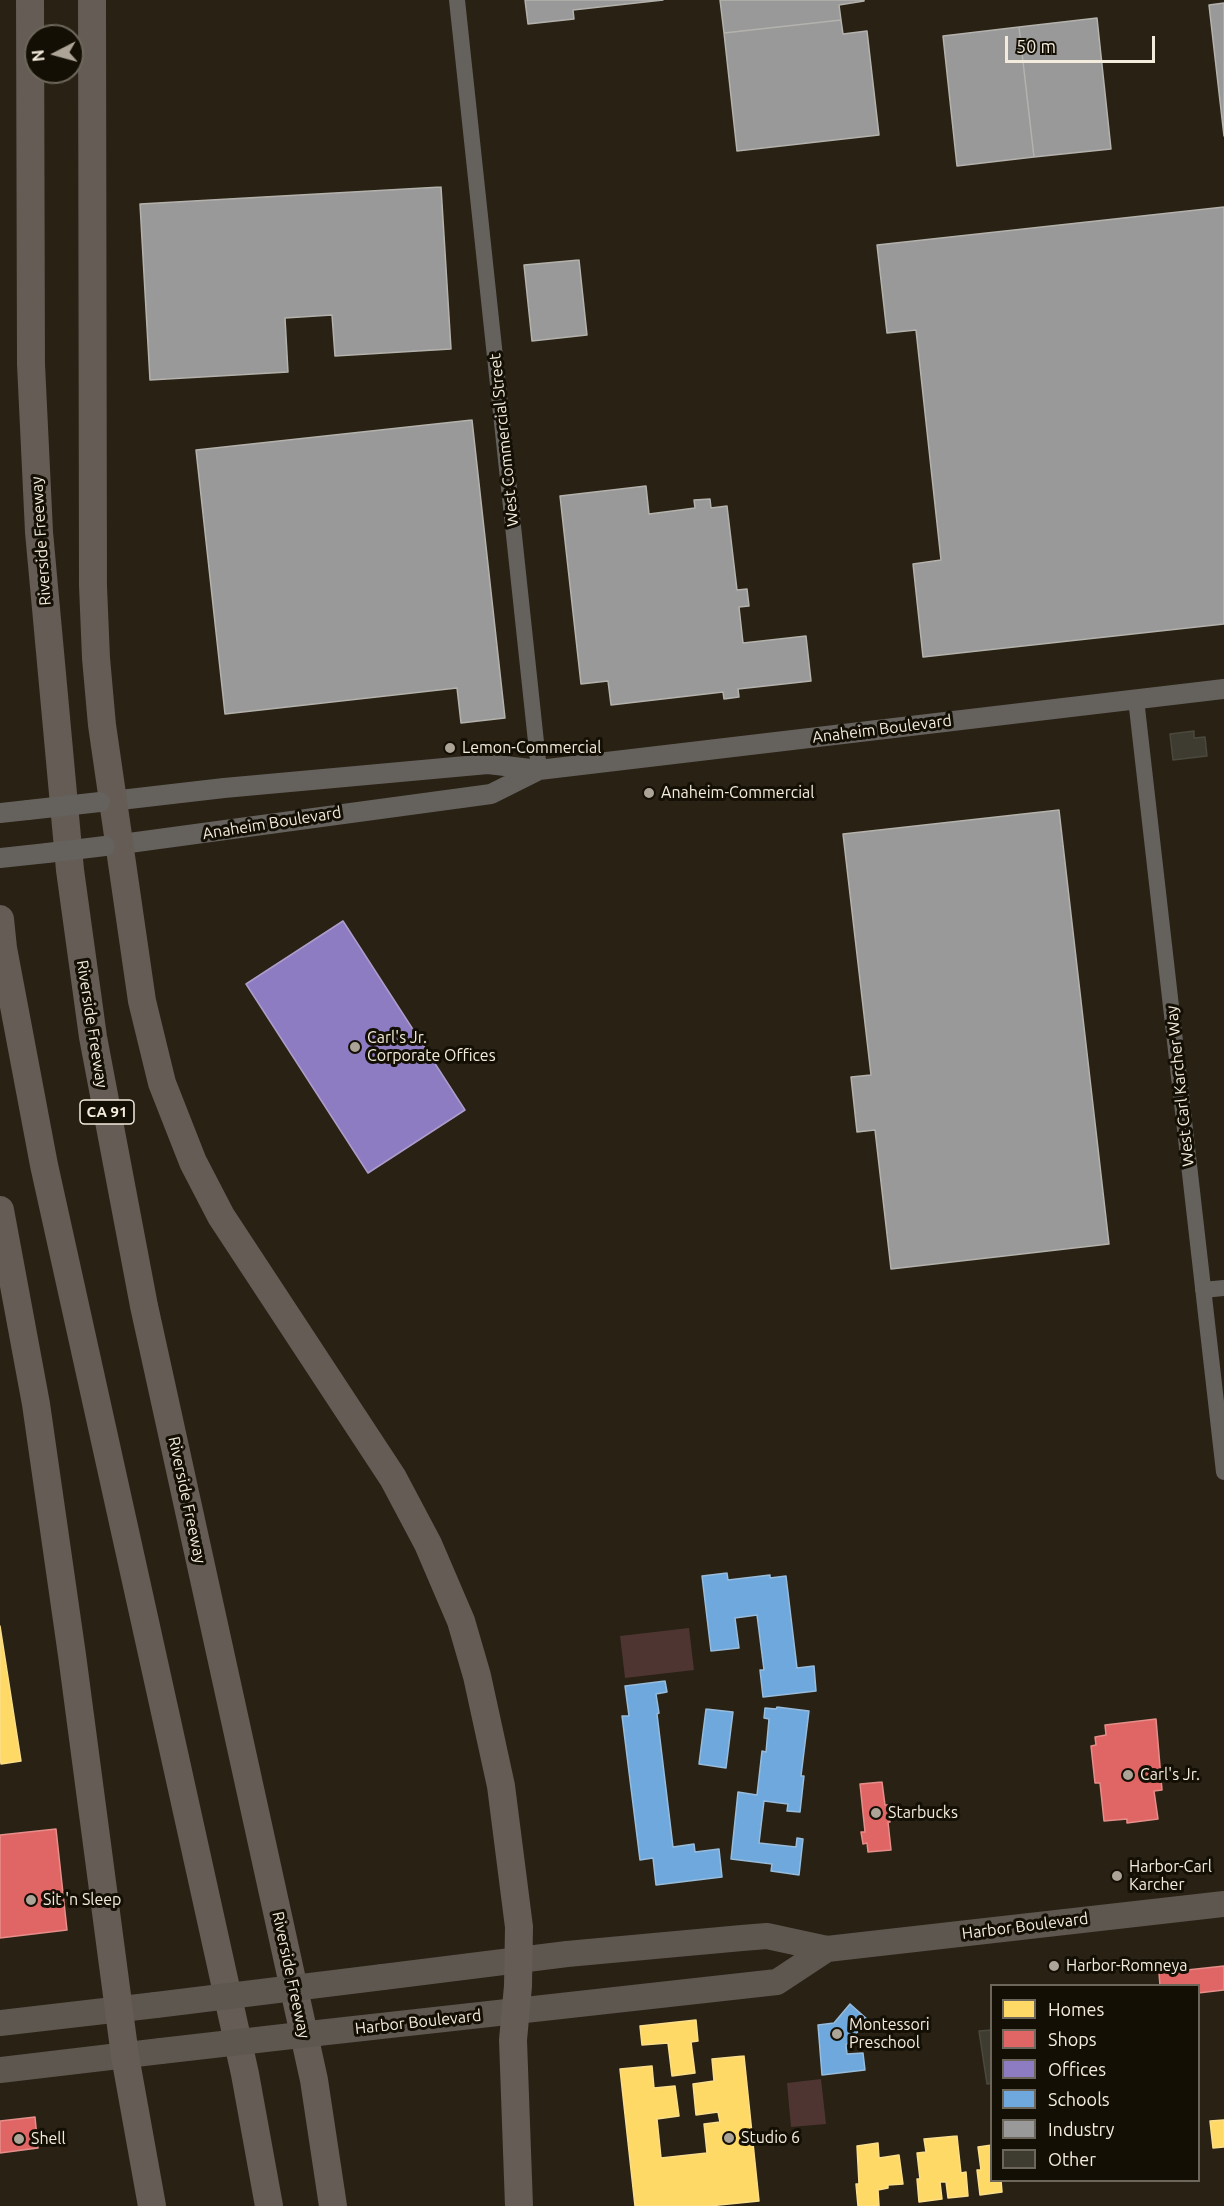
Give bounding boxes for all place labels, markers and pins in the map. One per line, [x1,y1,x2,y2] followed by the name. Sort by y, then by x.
[462,738,601,758] place label: Lemon-Commercial
[443,741,457,755] marker: Lemon-Commercial
[661,783,814,803] place label: Anaheim-Commercial
[642,786,656,800] marker: Anaheim-Commercial
[367,1028,496,1066] place label: Carl's Jr. Corporate Offices
[348,1040,362,1054] marker: Carl's Jr. Corporate Offices
[1140,1765,1200,1785] place label: Carl's Jr.
[1121,1768,1135,1782] marker: Carl's Jr.
[888,1803,958,1823] place label: Starbucks
[869,1806,883,1820] marker: Starbucks
[1129,1857,1212,1895] place label: Harbor-Carl Karcher
[1110,1869,1124,1883] marker: Harbor-Carl Karcher
[43,1890,121,1910] place label: Sit 'n Sleep
[24,1893,38,1907] marker: Sit 'n Sleep
[1066,1956,1188,1976] place label: Harbor-Romneya
[1047,1959,1061,1973] marker: Harbor-Romneya
[849,2015,930,2053] place label: Montessori Preschool
[830,2027,844,2041] marker: Montessori Preschool
[741,2128,800,2148] place label: Studio 6
[31,2129,66,2149] place label: Shell
[722,2131,736,2145] marker: Studio 6
[12,2132,26,2146] marker: Shell

